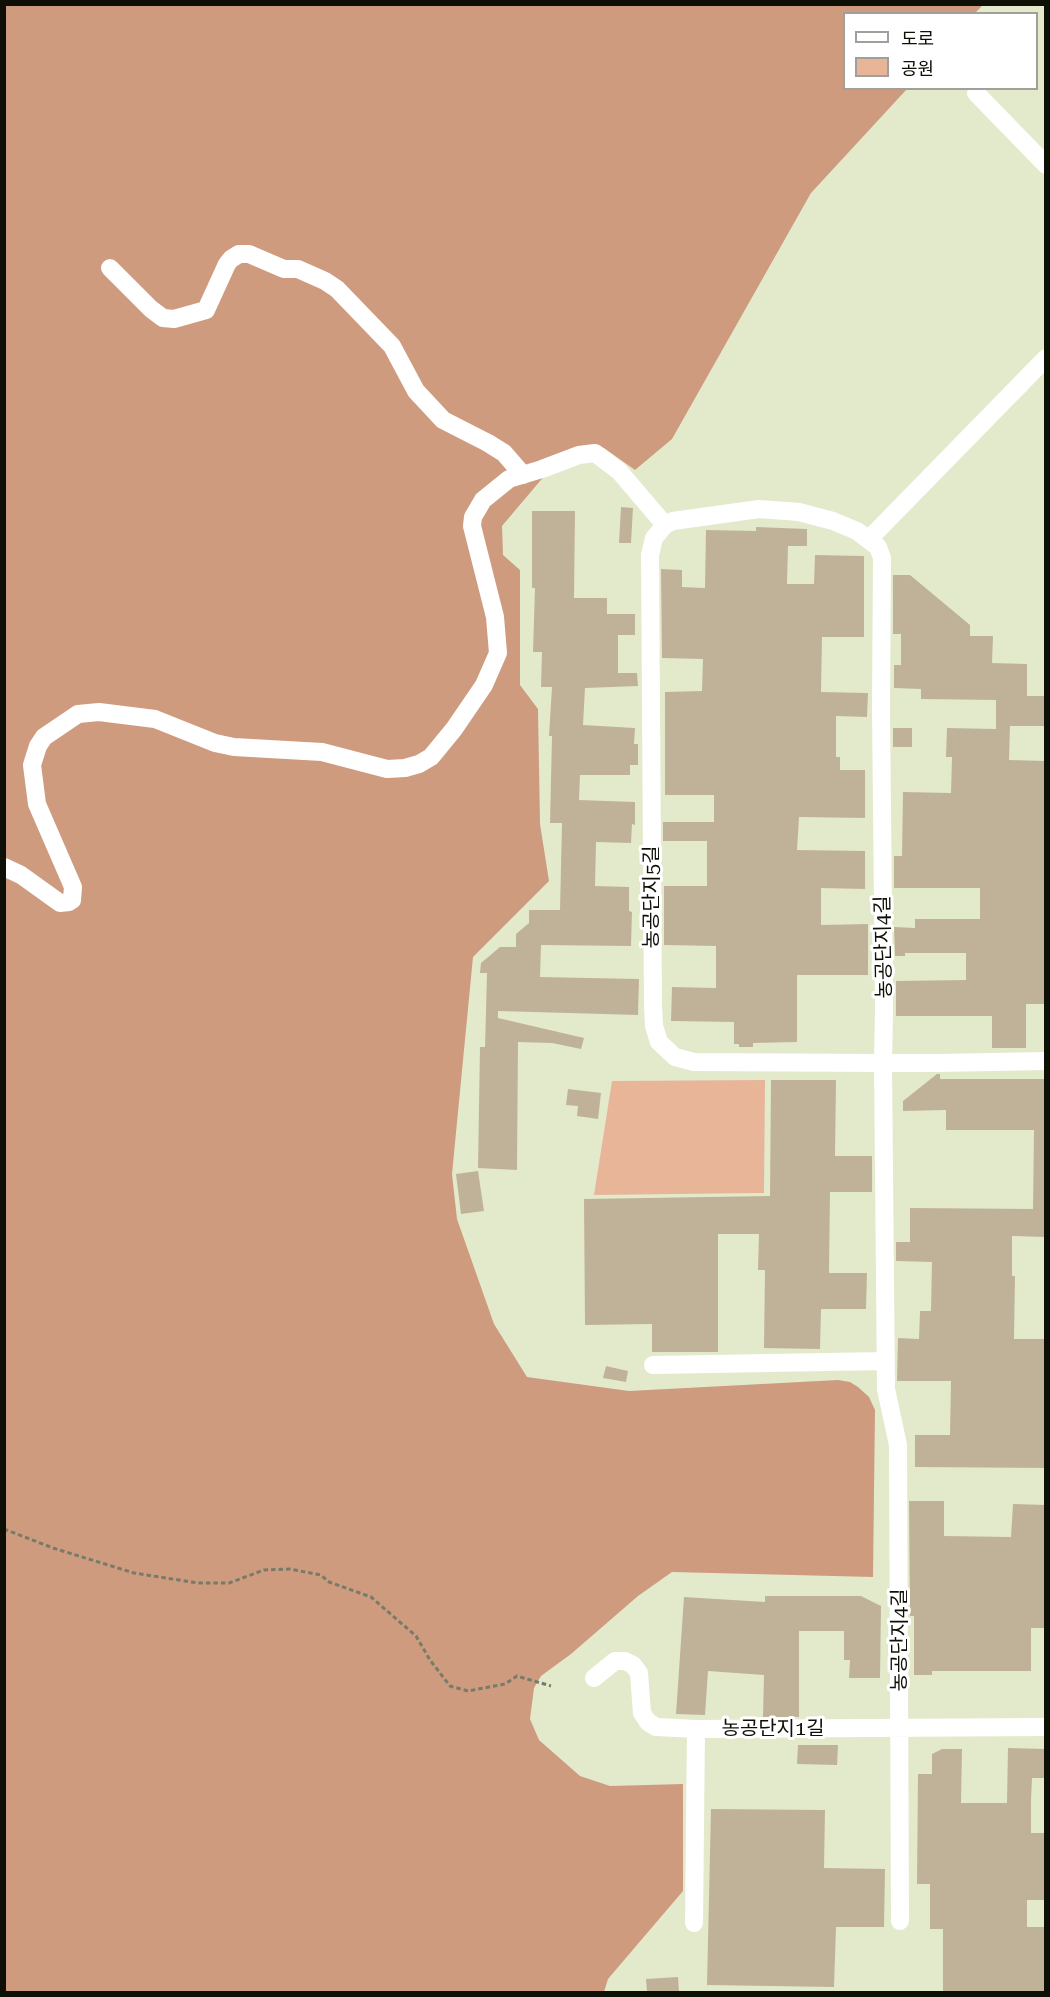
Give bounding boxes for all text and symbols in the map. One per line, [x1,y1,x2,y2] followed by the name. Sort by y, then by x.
[843,12,1038,90] legend
[901,28,934,49] text: 도로
[901,58,934,79] text: 공원
[640,845,664,949] street label: 농공단지5길
[871,895,897,999] street label: 농공단지4길
[888,1588,912,1692] street label: 농공단지4길
[721,1717,825,1741] street label: 농공단지1길

